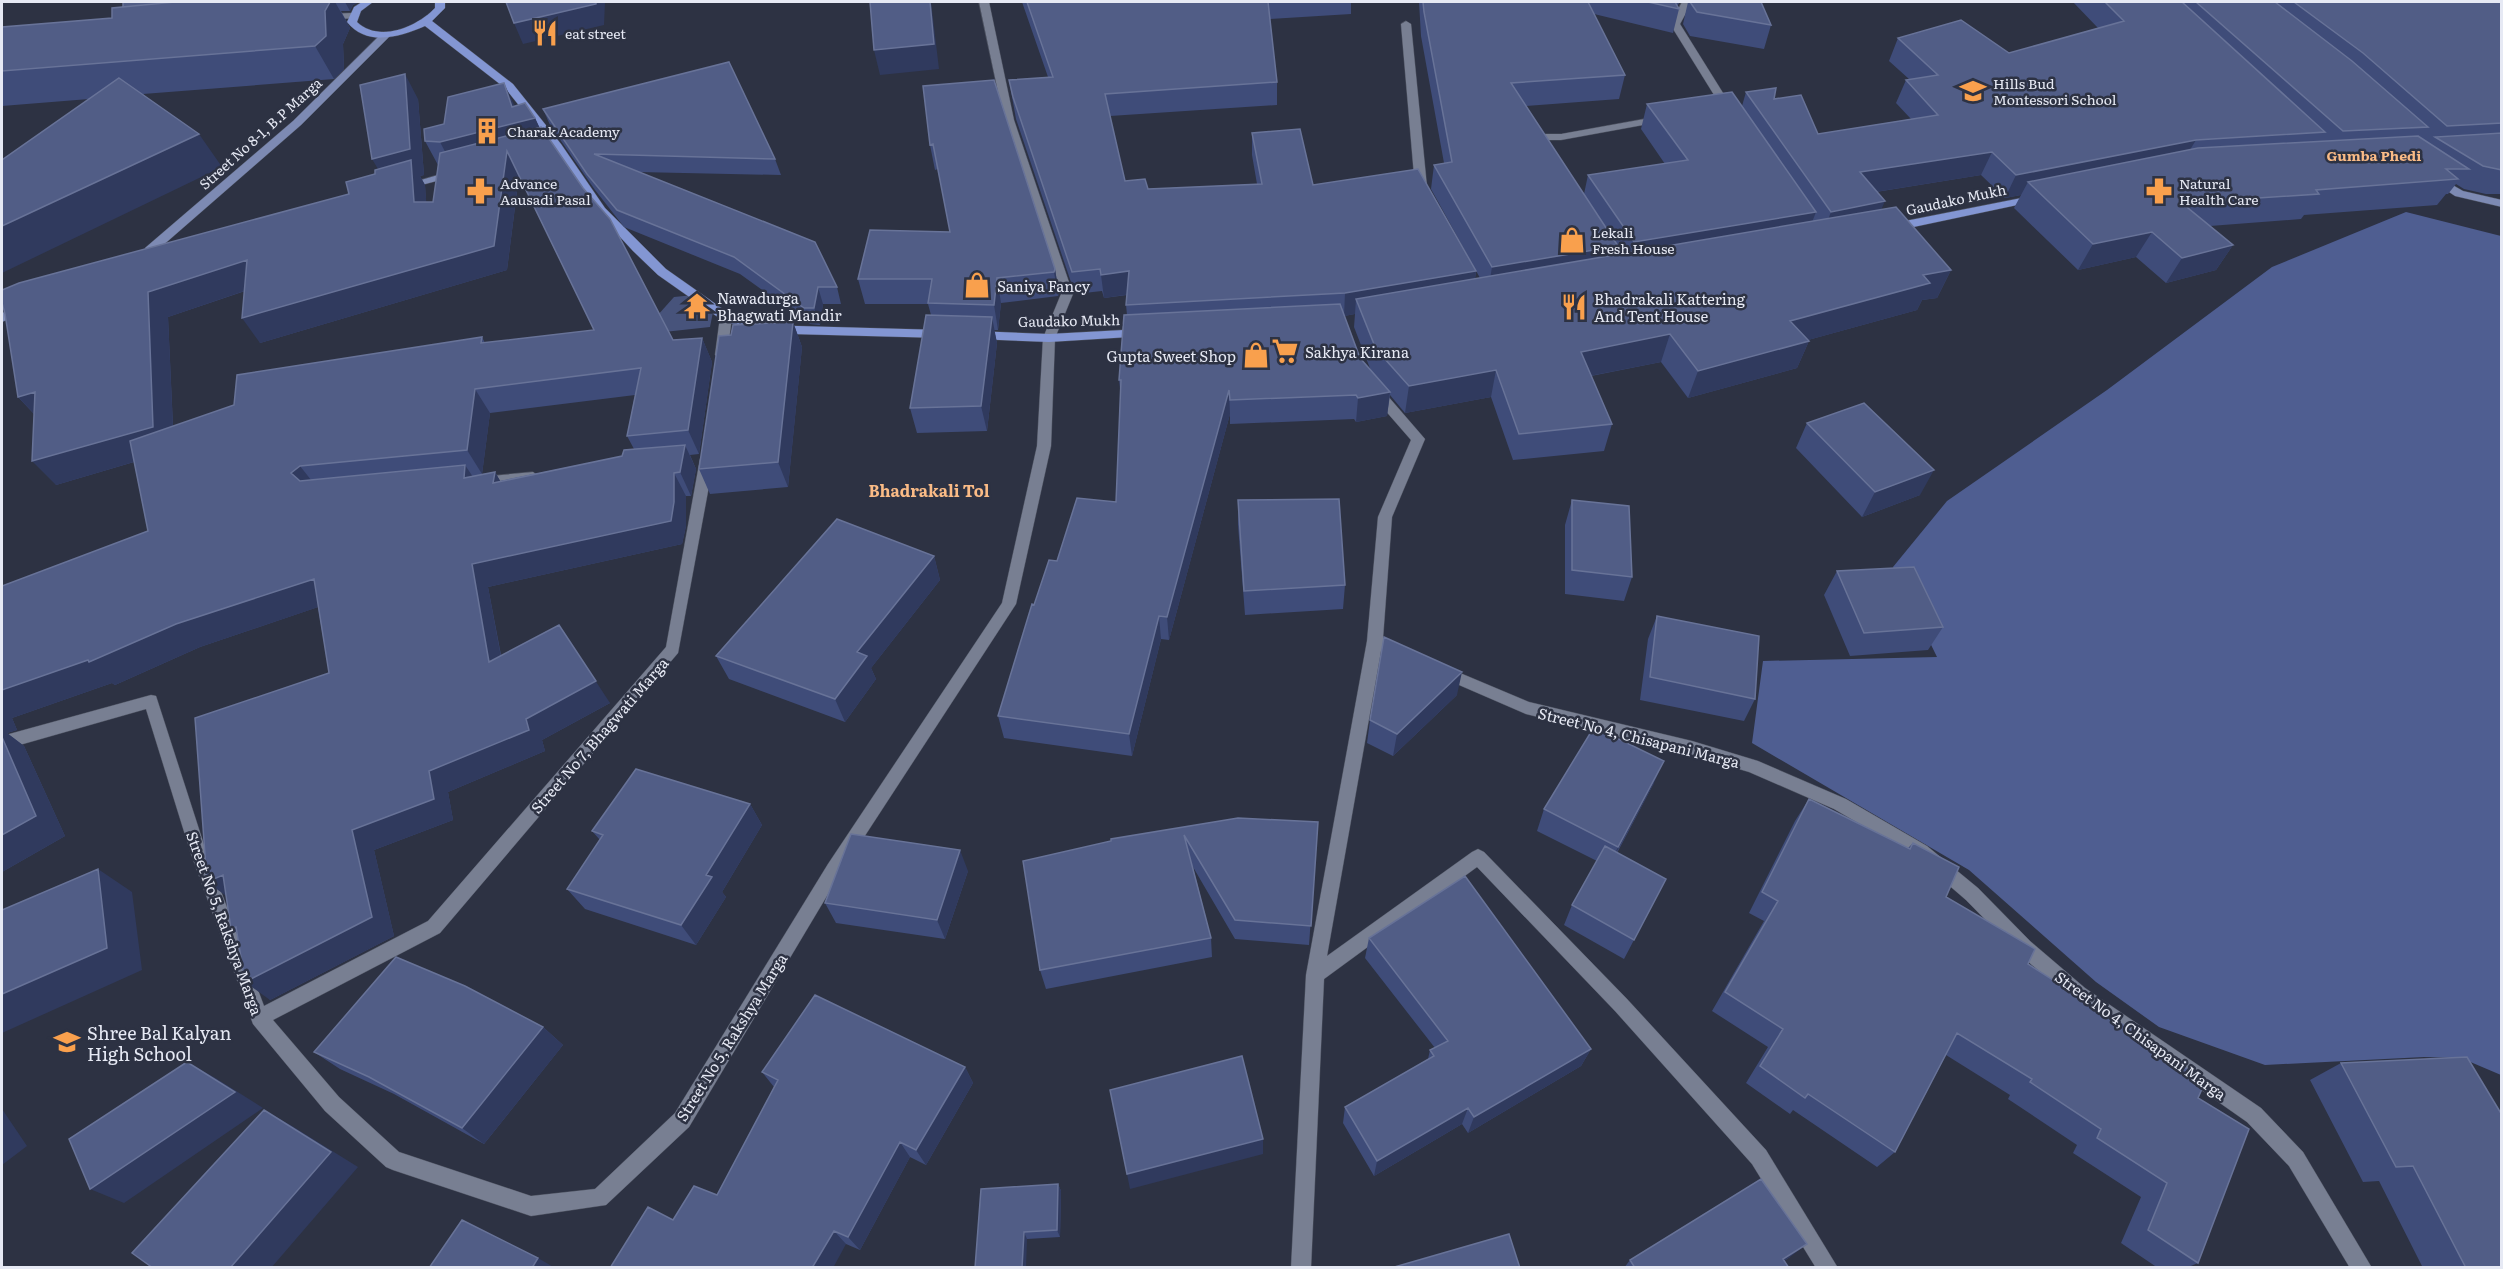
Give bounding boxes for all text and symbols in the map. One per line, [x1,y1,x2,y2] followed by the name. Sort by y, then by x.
[530,18,560,48] restaurant icon: eat street
[565,23,626,43] place label: eat street
[194,72,326,194] street label: Street No 8-1, B.P Marga
[1993,73,2117,109] place label: Hills Bud Montessori School
[1958,76,1988,106] school or university icon: Hills Bud Montessori School
[472,116,502,146] building icon: Charak Academy
[507,121,621,141] place label: Charak Academy
[2327,145,2421,165] district label: Gumba Phedi
[500,173,591,209] place label: Advance Aausadi Pasal
[2179,173,2259,209] place label: Natural Health Care
[465,176,495,206] pharmacy icon: Advance Aausadi Pasal
[2144,176,2174,206] pharmacy icon: Natural Health Care
[1904,179,2008,219] street label: Gaudako Mukh
[1592,222,1674,258] place label: Lekali Fresh House
[1557,225,1587,255] shop icon: Lekali Fresh House
[962,270,992,300] shop icon: Saniya Fancy
[997,274,1091,297] place label: Saniya Fancy
[717,286,842,326] place label: Nawadurga Bhagwati Mandir
[1594,287,1746,327] place label: Bhadrakali Kattering And Tent House
[682,291,712,321] temple icon: Nawadurga Bhagwati Mandir
[1559,292,1589,322] restaurant icon: Bhadrakali Kattering And Tent House
[1018,309,1120,331] street label: Gaudako Mukh
[1270,336,1300,366] supermarket icon: Sakhya Kirana
[1241,340,1271,370] shop icon: Gupta Sweet Shop
[1305,340,1410,363] place label: Sakhya Kirana
[1107,344,1236,367] place label: Gupta Sweet Shop
[868,478,990,502] district label: Bhadrakali Tol
[525,651,674,818] street label: Street No 7, Bhagwati Marga
[1536,701,1743,773] street label: Street No 4, Chisapani Marga
[181,828,269,1019] street label: Street No 5, Rakshya Marga
[670,948,793,1126] street label: Street No 5, Rakshya Marga
[2051,965,2232,1106] street label: Street No 4, Chisapani Marga
[87,1019,231,1067] place label: Shree Bal Kalyan High School
[52,1027,82,1057] school or university icon: Shree Bal Kalyan High School

